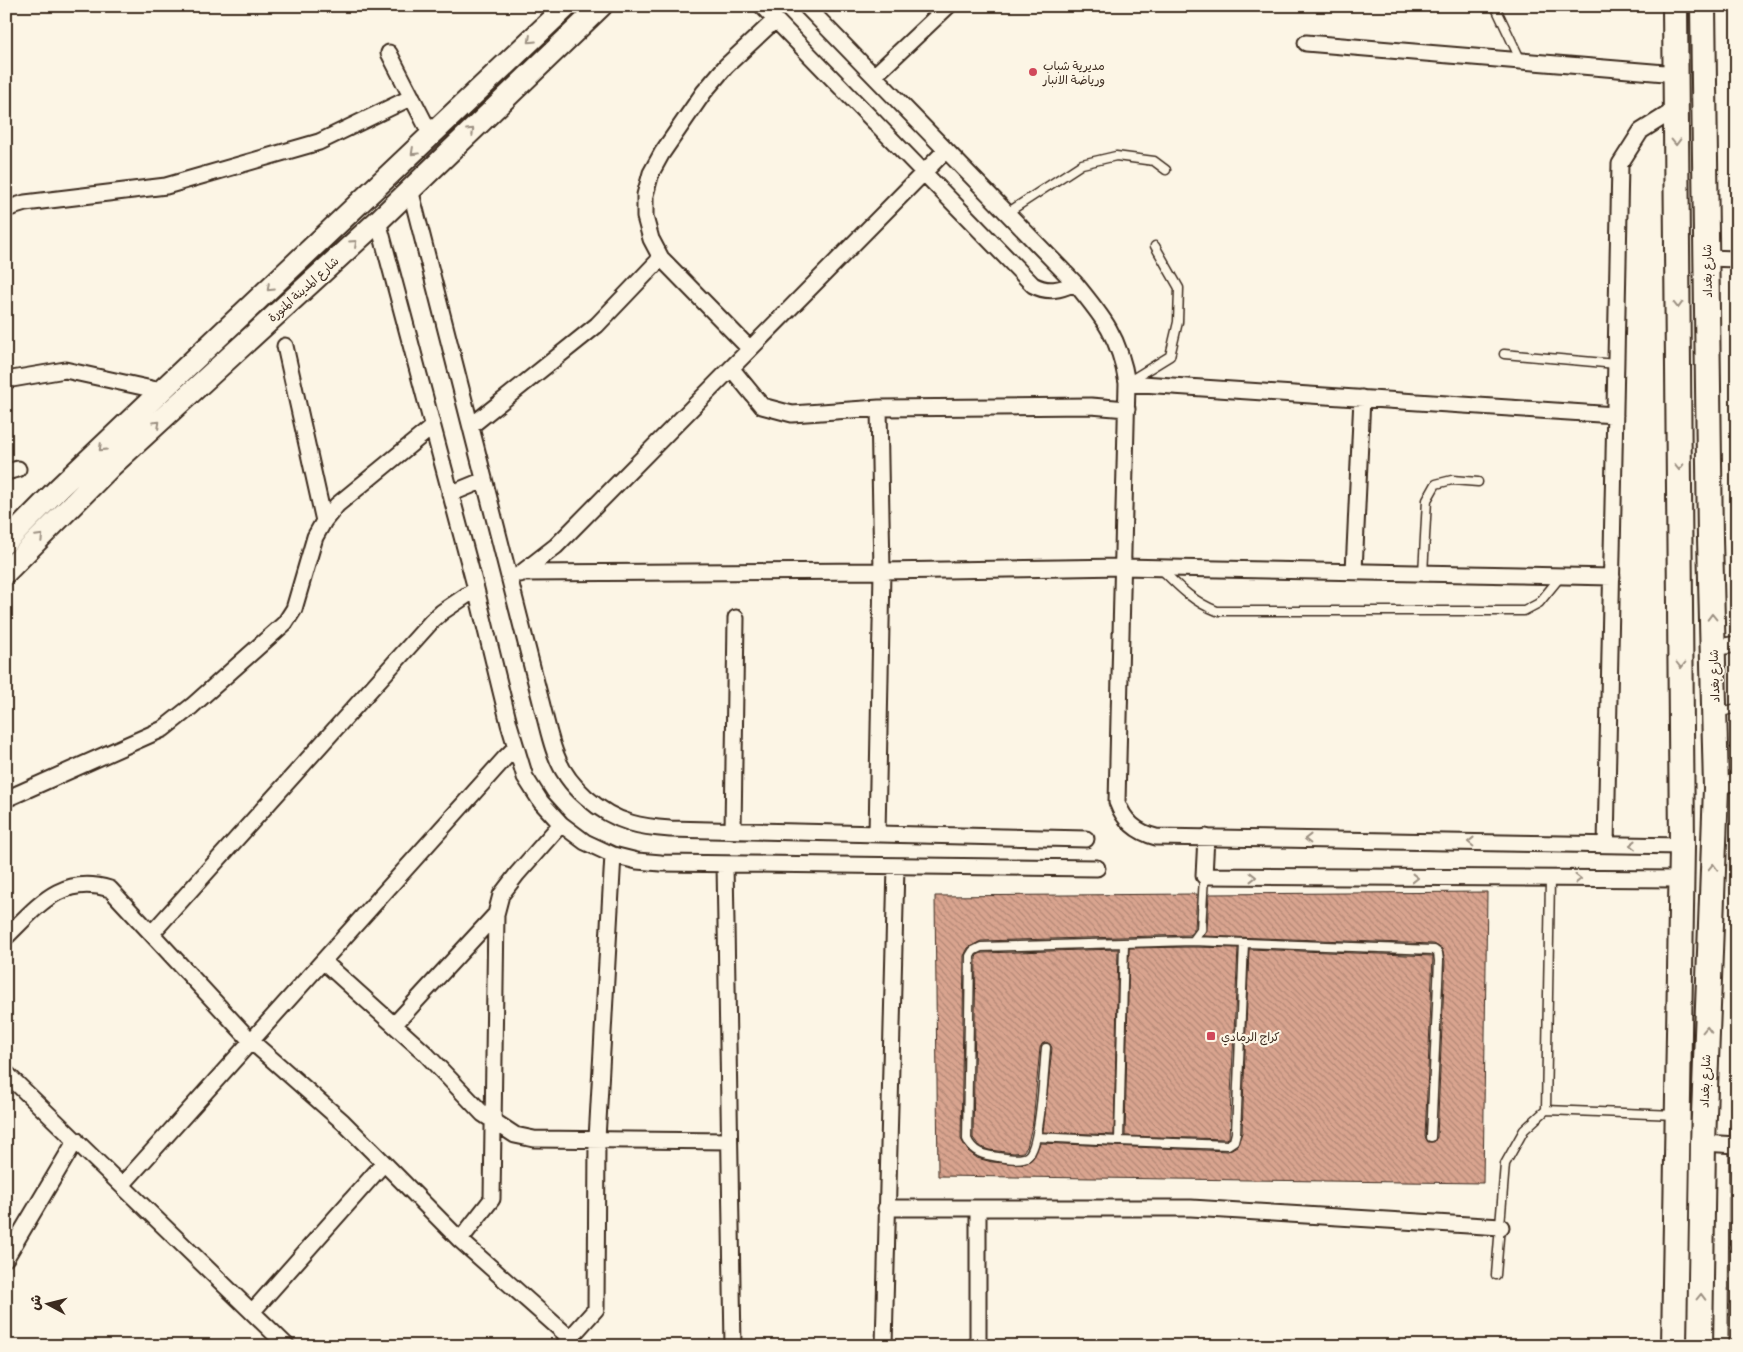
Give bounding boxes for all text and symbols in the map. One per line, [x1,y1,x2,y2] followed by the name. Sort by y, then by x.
[528,34,537,43] one-way arrow
[1042,58,1105,88] place label: مديرية شباب ورياضة الانبار
[1027,66,1039,78] marker: مديرية شباب ورياضة الانبار
[466,128,475,137] one-way arrow
[1671,139,1681,147] one-way arrow
[410,146,419,155] one-way arrow
[348,240,357,249] one-way arrow
[1699,244,1717,298] street label: شارع بغداد
[264,253,343,326] street label: شارع المدينة المنورة
[267,282,276,291] one-way arrow
[1673,302,1683,309] one-way arrow
[151,421,160,430] one-way arrow
[98,442,107,451] one-way arrow
[1674,464,1684,472] one-way arrow
[35,534,44,543] one-way arrow
[1707,613,1717,621] one-way arrow
[1706,649,1724,703] street label: شارع بغداد
[1676,662,1686,669] one-way arrow
[1304,834,1312,844] one-way arrow
[1467,837,1474,847] one-way arrow
[1629,840,1637,850] one-way arrow
[1708,863,1719,871] one-way arrow
[1250,872,1257,882] one-way arrow
[1412,873,1420,883] one-way arrow
[1574,874,1582,884] one-way arrow
[1702,1025,1713,1033] one-way arrow
[1221,1029,1280,1046] place label: كراج الرمادي
[1205,1030,1217,1042] marker: كراج الرمادي
[1697,1054,1715,1108] street label: شارع بغداد
[22,1280,72,1330] north arrow
[1696,1293,1706,1300] one-way arrow
[25,1294,45,1311] text: ش

